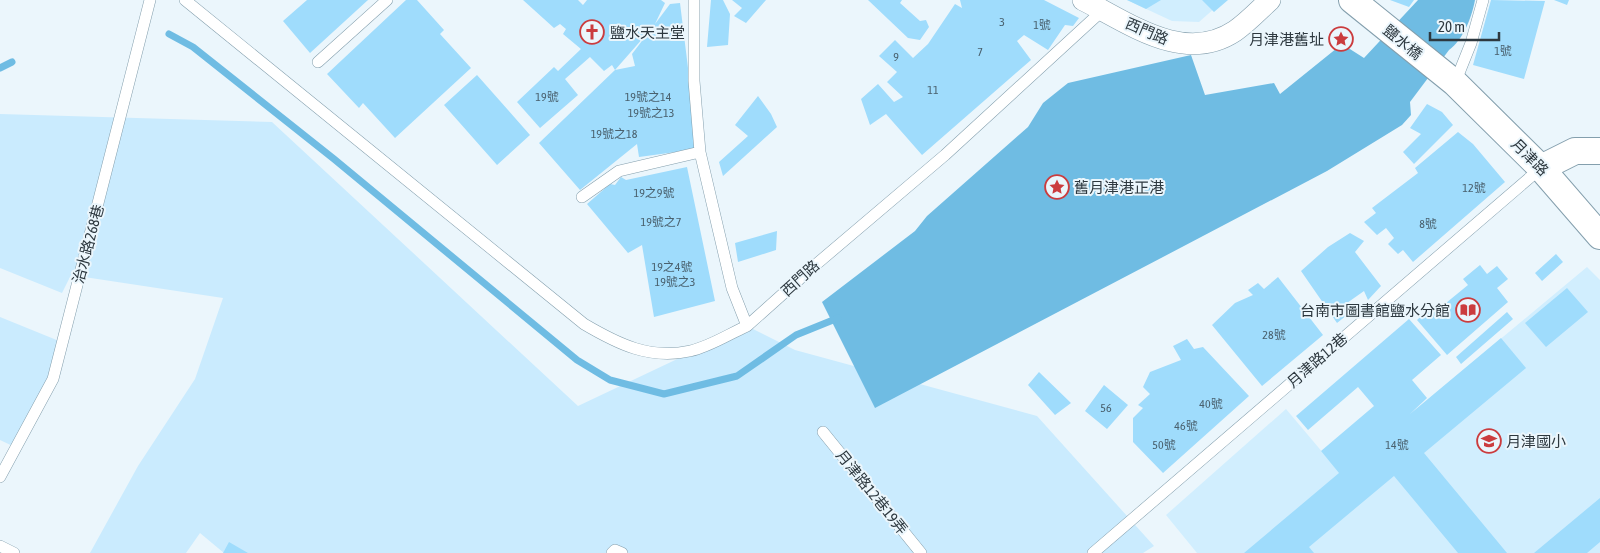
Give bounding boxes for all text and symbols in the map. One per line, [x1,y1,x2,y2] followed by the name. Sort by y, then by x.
[1430,10,1499,42] scale bar
[1123,14,1171,48] street label: 西門路
[999,15,1005,29] house number: 3
[1033,18,1051,32] house number: 1號
[1438,18,1465,35] text: 20 m
[579,19,605,45] church icon: 鹽水天主堂
[1380,21,1426,63] street label: 鹽水橋
[610,24,685,41] place label: 鹽水天主堂
[1328,26,1354,52] place icon: 月津港舊址
[1249,31,1324,48] place label: 月津港舊址
[1494,44,1512,58] house number: 1號
[977,45,983,59] house number: 7
[893,50,899,64] house number: 9
[927,83,939,97] house number: 11
[535,90,559,104] house number: 19號
[625,90,672,104] house number: 19號之14
[628,106,674,120] house number: 19號之13
[591,127,638,141] house number: 19號之18
[1508,135,1552,179] street label: 月津路
[1044,174,1070,200] place icon: 舊月津港正港
[1074,179,1164,196] place label: 舊月津港正港
[1462,181,1486,195] house number: 12號
[634,186,674,200] house number: 19之9號
[69,203,107,285] street label: 治水路268巷
[641,215,682,229] house number: 19號之7
[1419,217,1437,231] house number: 8號
[778,257,822,299] street label: 西門路
[652,260,692,274] house number: 19之4號
[655,275,695,289] house number: 19號之3
[1455,297,1481,323] library icon: 台南市圖書館鹽水分館
[1300,302,1450,319] place label: 台南市圖書館鹽水分館
[1262,328,1286,342] house number: 28號
[1283,329,1351,391] street label: 月津路12巷
[1199,397,1223,411] house number: 40號
[1100,401,1112,415] house number: 56
[1174,419,1198,433] house number: 46號
[1476,428,1502,454] school or university icon: 月津國小
[1506,433,1566,450] place label: 月津國小
[1152,438,1176,452] house number: 50號
[1385,438,1409,452] house number: 14號
[833,447,911,537] street label: 月津路12巷19弄

